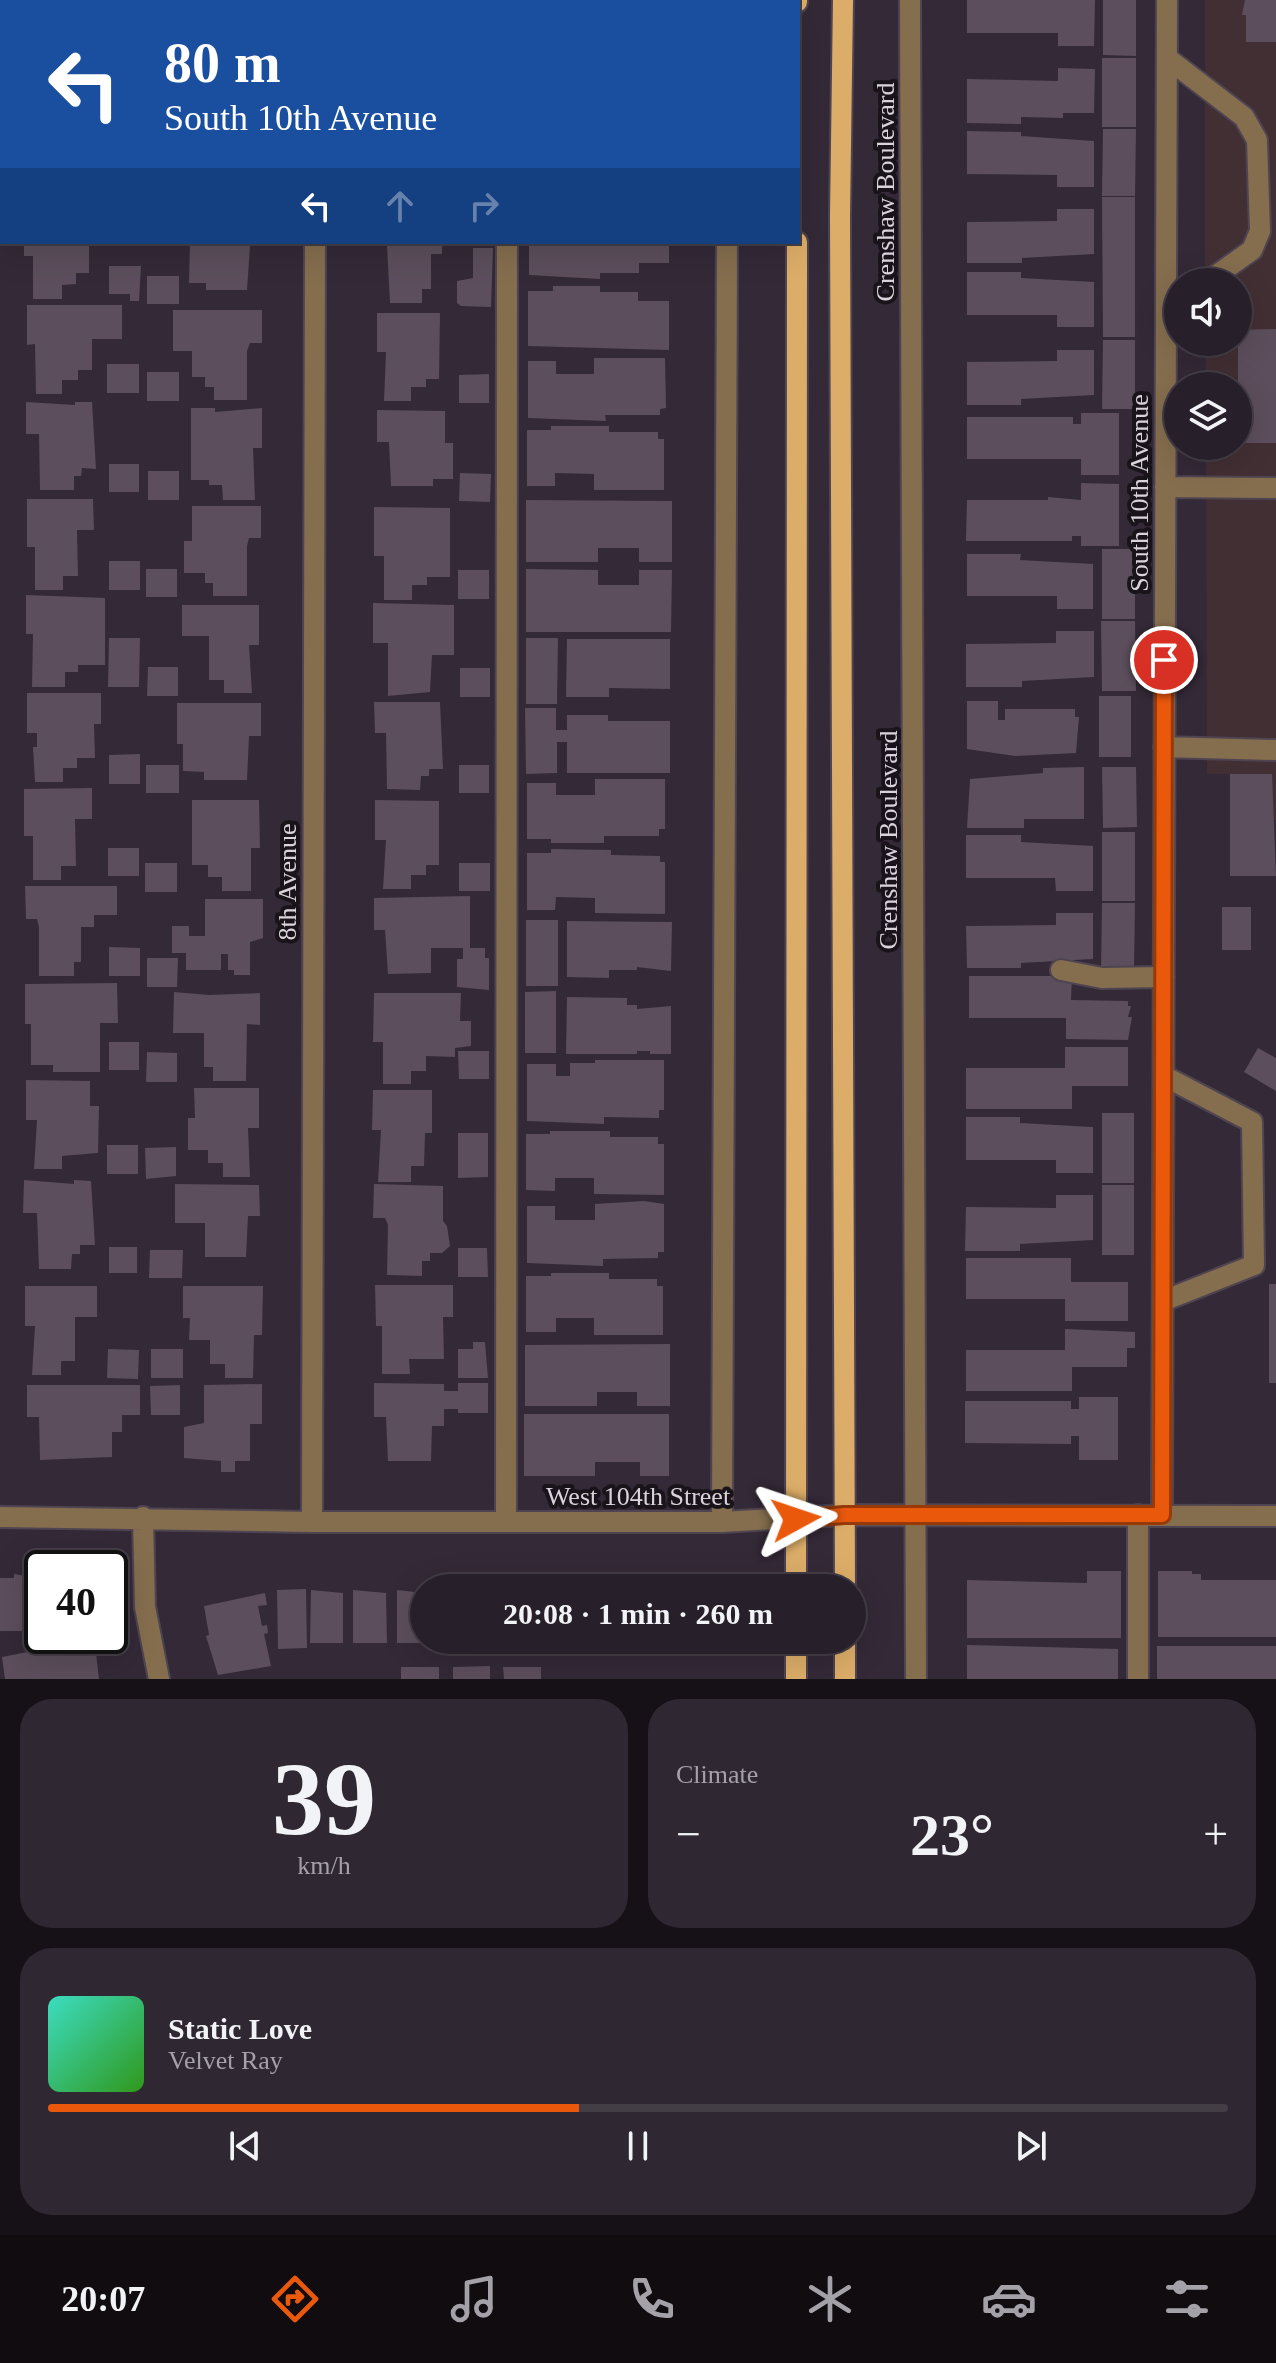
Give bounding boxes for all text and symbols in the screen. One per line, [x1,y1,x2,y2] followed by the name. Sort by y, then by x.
[32,32,136,136] icon: left
[164,32,281,94] text: 80 m
[871,83,900,301] street label: Crenshaw Boulevard
[164,98,437,138] text: South 10th Avenue
[294,184,338,228] icon: left
[378,184,422,228] icon: ahead
[462,184,506,228] icon: right
[1164,268,1252,460] map controls
[1164,268,1252,356] button: sound
[1164,372,1252,460] button: layers
[1125,394,1154,592] street label: South 10th Avenue
[1130,626,1198,694] pin
[1142,638,1186,682] icon: arrive
[874,731,903,949] street label: Crenshaw Boulevard
[273,823,302,941] street label: 8th Avenue
[754,1477,838,1561] position arrow
[546,1482,731,1511] street label: West 104th Street
[24,1550,128,1654] speed limit sign: 40
[503,1597,773,1630] text: 20:08 · 1 min · 260 m
[272,1741,376,1856] text: 39
[676,1760,758,1789] text: Climate
[910,1802,994,1868] text: 23°
[676,1810,701,1859] text: −
[1203,1810,1228,1859] text: +
[297,1851,351,1880] text: km/h
[168,2012,312,2045] text: Static Love
[168,2046,283,2075] text: Velvet Ray
[223,2124,267,2168] icon: previous
[616,2124,660,2168] icon: pause
[1009,2124,1053,2168] icon: next
[267,2271,323,2327] icon: directions
[446,2271,502,2327] icon: music
[624,2271,680,2327] icon: phone
[802,2271,858,2327] icon: climate
[981,2271,1037,2327] icon: car
[1159,2271,1215,2327] icon: filters
[61,2279,145,2319] text: 20:07

